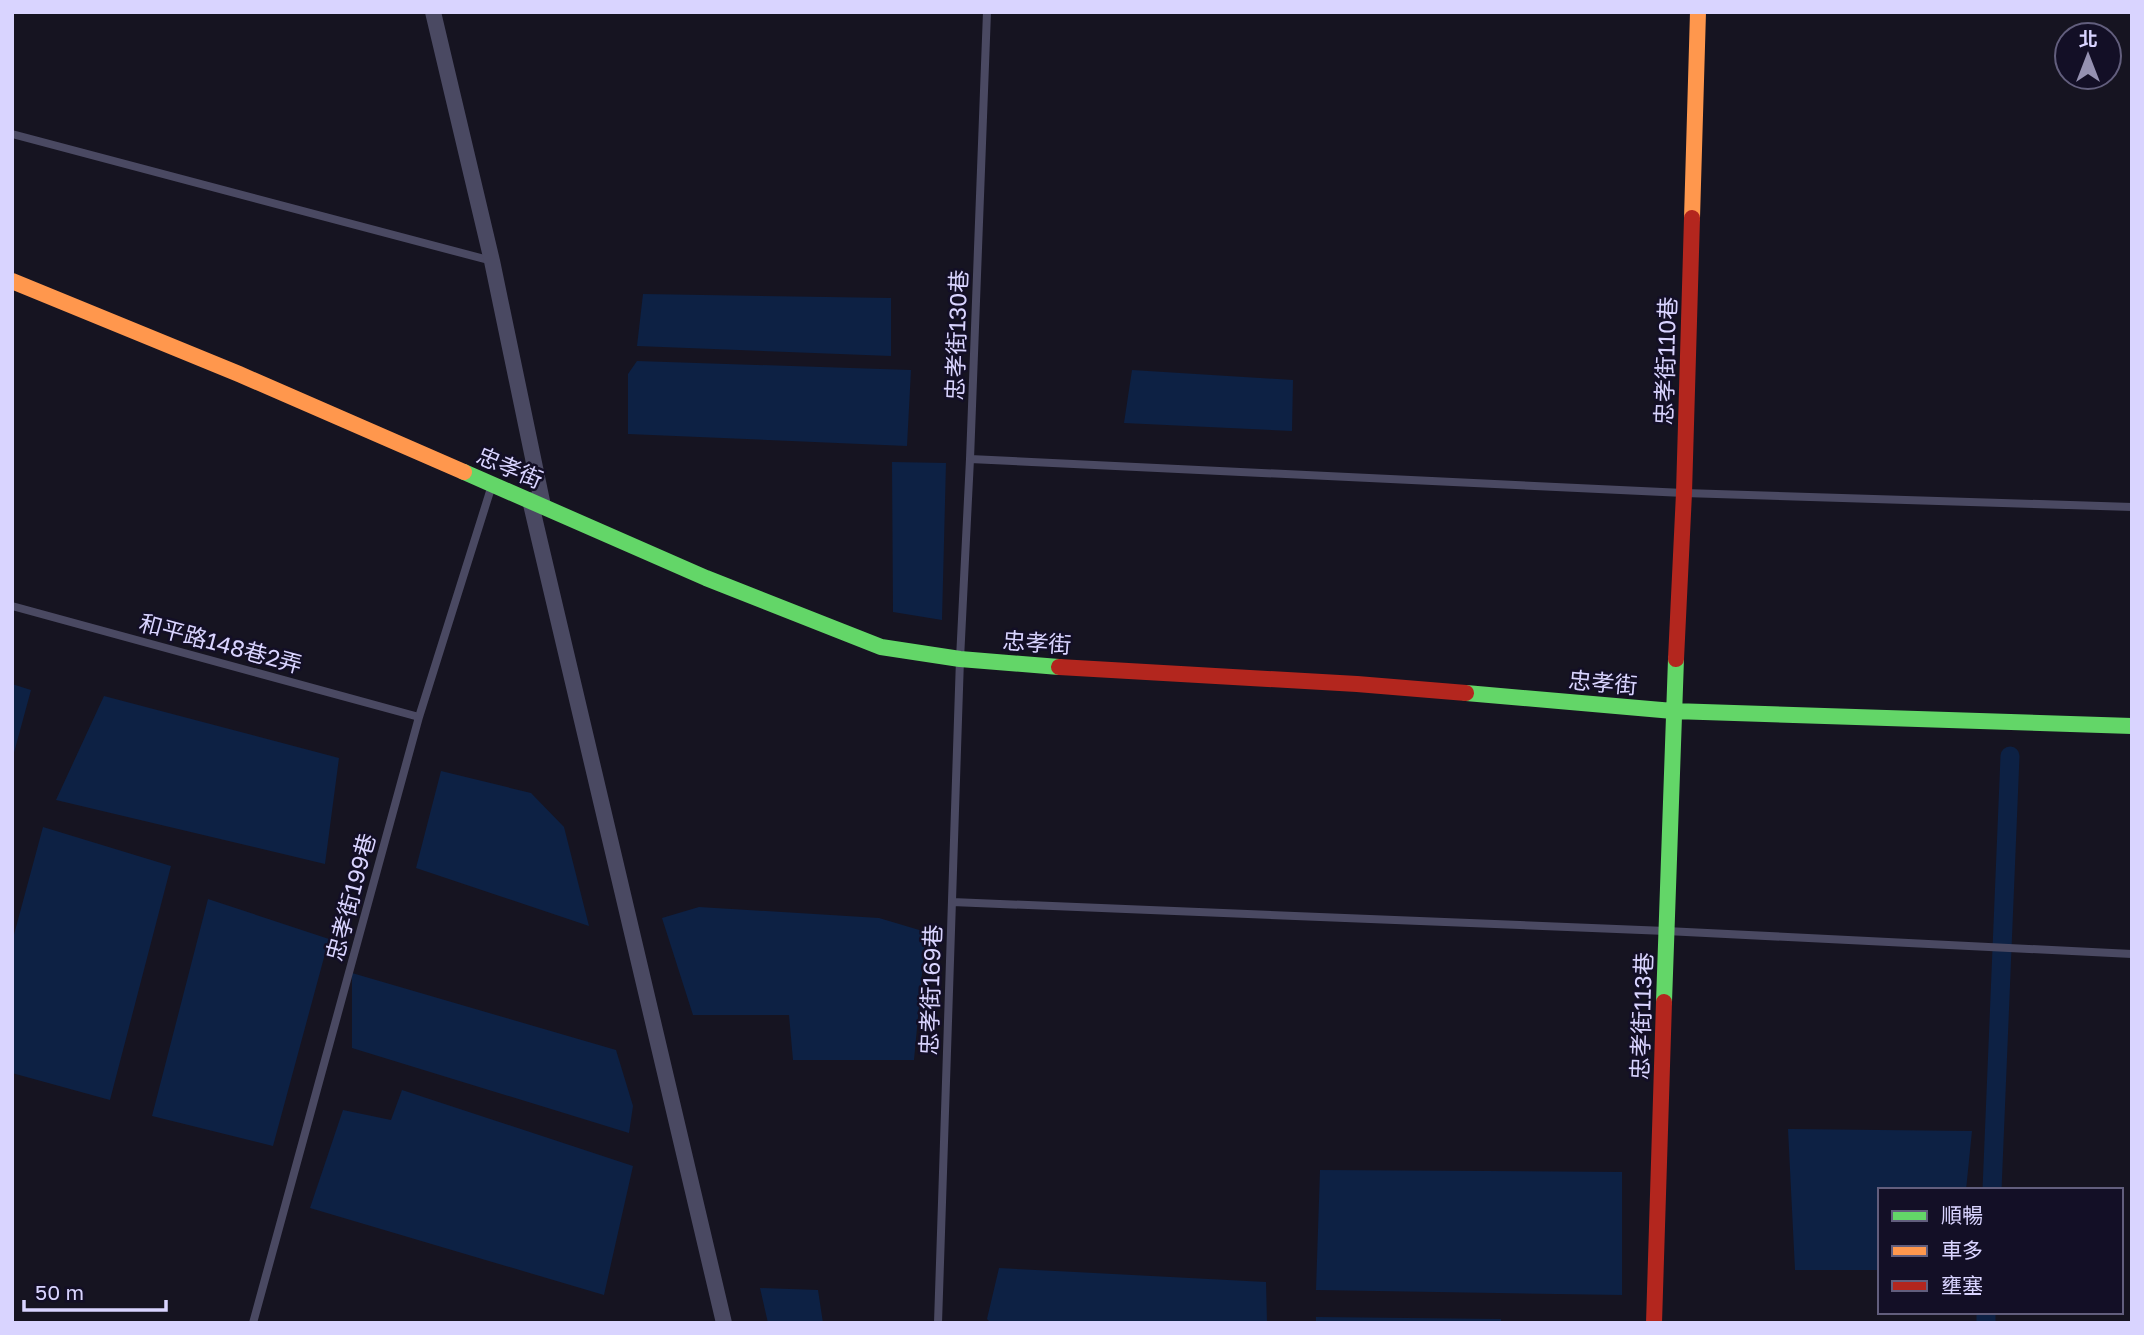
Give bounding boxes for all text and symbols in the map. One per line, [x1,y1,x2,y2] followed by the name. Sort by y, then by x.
[2053,21,2123,91] north arrow
[2078,27,2098,50] text: 北
[940,269,972,401] street label: 忠孝街130巷
[1649,296,1681,426] street label: 忠孝街110巷
[473,441,547,493] street label: 忠孝街
[136,608,306,678] street label: 和平路148巷2弄
[1002,626,1072,658] street label: 忠孝街
[1567,665,1639,699] street label: 忠孝街
[320,830,380,964] street label: 忠孝街199巷
[914,924,946,1056] street label: 忠孝街169巷
[1625,952,1657,1080] street label: 忠孝街113巷
[1878,1188,2123,1314] legend
[1941,1202,1983,1228] text: 順暢
[1941,1237,1983,1263] text: 車多
[24,1268,166,1312] scale bar
[1941,1272,1983,1298] text: 壅塞
[35,1279,84,1305] text: 50 m

